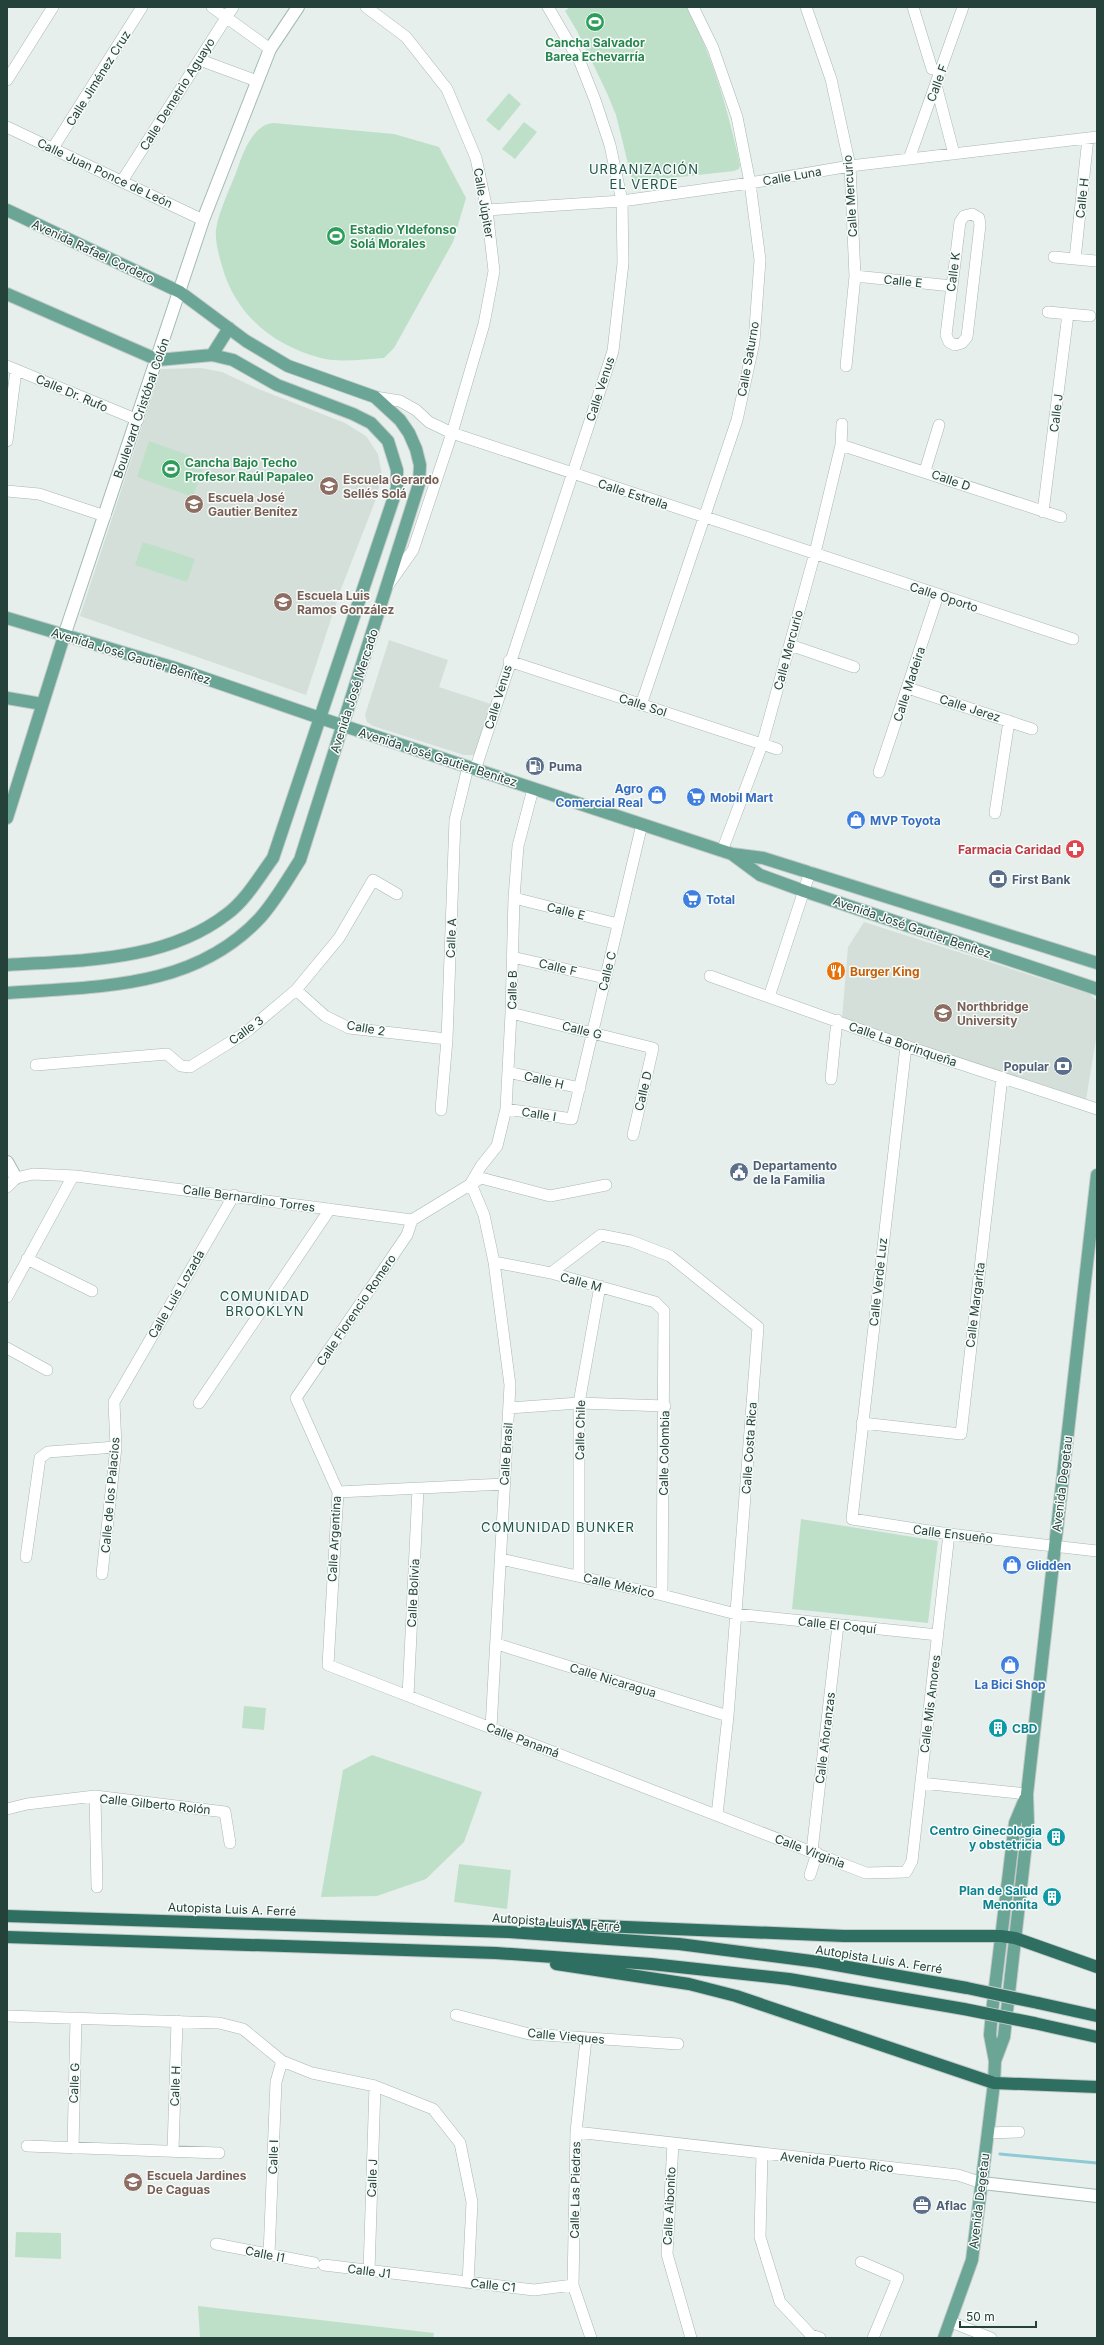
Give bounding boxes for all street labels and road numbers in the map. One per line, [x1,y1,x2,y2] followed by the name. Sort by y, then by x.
[63,27,133,129] street label: Calle Jiménez Cruz
[136,35,218,153] street label: Calle Demetrio Aguayo
[923,62,951,104] street label: Calle F
[35,135,175,211] street label: Calle Juan Ponce de León
[840,154,860,238] street label: Calle Mercurio
[761,163,823,189] street label: Calle Luna
[470,167,498,240] street label: Calle Júpiter
[1072,177,1092,219] street label: Calle H
[29,216,157,286] street label: Avenida Rafael Cordero
[943,251,963,293] street label: Calle K
[883,272,923,290] street label: Calle E
[734,320,762,398] street label: Calle Saturno
[110,336,172,480] street label: Boulevard Cristóbal Colón
[583,355,617,423] street label: Calle Venus
[34,371,110,415] street label: Calle Dr. Rufo
[1046,393,1066,433] street label: Calle J
[929,466,973,494] street label: Calle D
[596,476,670,512] street label: Calle Estrella
[908,579,980,615] street label: Calle Oporto
[770,608,806,692] street label: Calle Mercurio
[50,625,212,687] street label: Avenida José Gautier Benítez
[327,627,381,755] street label: Avenida José Mercado
[890,645,928,723] street label: Calle Madeira
[481,663,515,731] street label: Calle Venus
[617,690,669,720] street label: Calle Sol
[938,691,1002,725] street label: Calle Jerez
[357,724,519,790] street label: Avenida José Gautier Benítez
[831,893,993,961] street label: Avenida José Gautier Benítez
[545,899,587,923] street label: Calle E
[443,918,459,958] street label: Calle A
[595,949,619,992] street label: Calle C
[537,955,579,979] street label: Calle F
[504,970,520,1010] street label: Calle B
[226,1012,266,1048] street label: Calle 3
[345,1017,387,1039] street label: Calle 2
[560,1018,604,1042] street label: Calle G
[847,1018,959,1070] street label: Calle La Borinqueña
[523,1068,565,1092] street label: Calle H
[631,1070,655,1112] street label: Calle D
[521,1104,557,1124] street label: Calle I
[182,1181,316,1215] street label: Calle Bernardino Torres
[866,1237,890,1327] street label: Calle Verde Luz
[145,1247,207,1341] street label: Calle Luis Lozada
[313,1251,399,1369] street label: Calle Florencio Romero
[962,1261,988,1349] street label: Calle Margarita
[559,1269,603,1295] street label: Calle M
[572,1400,588,1460] street label: Calle Chile
[738,1401,760,1495] street label: Calle Costa Rica
[656,1410,672,1496] street label: Calle Colombia
[496,1422,516,1486] street label: Calle Brasil
[1049,1435,1075,1533] street label: Avenida Degetau
[97,1436,123,1554] street label: Calle de los Palacios
[324,1495,344,1583] street label: Calle Argentina
[912,1522,994,1546] street label: Calle Ensueño
[404,1558,422,1628] street label: Calle Bolivia
[582,1570,656,1600] street label: Calle México
[797,1613,877,1637] street label: Calle El Coquí
[917,1654,943,1754] street label: Calle Mis Amores
[568,1660,658,1700] street label: Calle Nicaragua
[812,1691,838,1785] street label: Calle Añoranzas
[484,1719,562,1761] street label: Calle Panamá
[99,1791,211,1817] street label: Calle Gilberto Rolón
[773,1831,847,1871] street label: Calle Virginia
[168,1899,296,1919] street label: Autopista Luis A. Ferré
[491,1910,621,1934] street label: Autopista Luis A. Ferré
[814,1942,944,1976] street label: Autopista Luis A. Ferré
[527,2025,605,2047] street label: Calle Vieques
[66,2062,82,2104] street label: Calle G
[167,2065,183,2107] street label: Calle H
[265,2139,281,2175] street label: Calle I
[567,2141,583,2239] street label: Calle Las Piedras
[780,2149,894,2175] street label: Avenida Puerto Rico
[966,2152,992,2250] street label: Avenida Degetau
[364,2158,380,2198] street label: Calle J
[659,2166,679,2246] street label: Calle Aibonito
[244,2243,286,2265] street label: Calle I1
[347,2261,391,2281] street label: Calle J1
[470,2275,516,2295] street label: Calle C1

